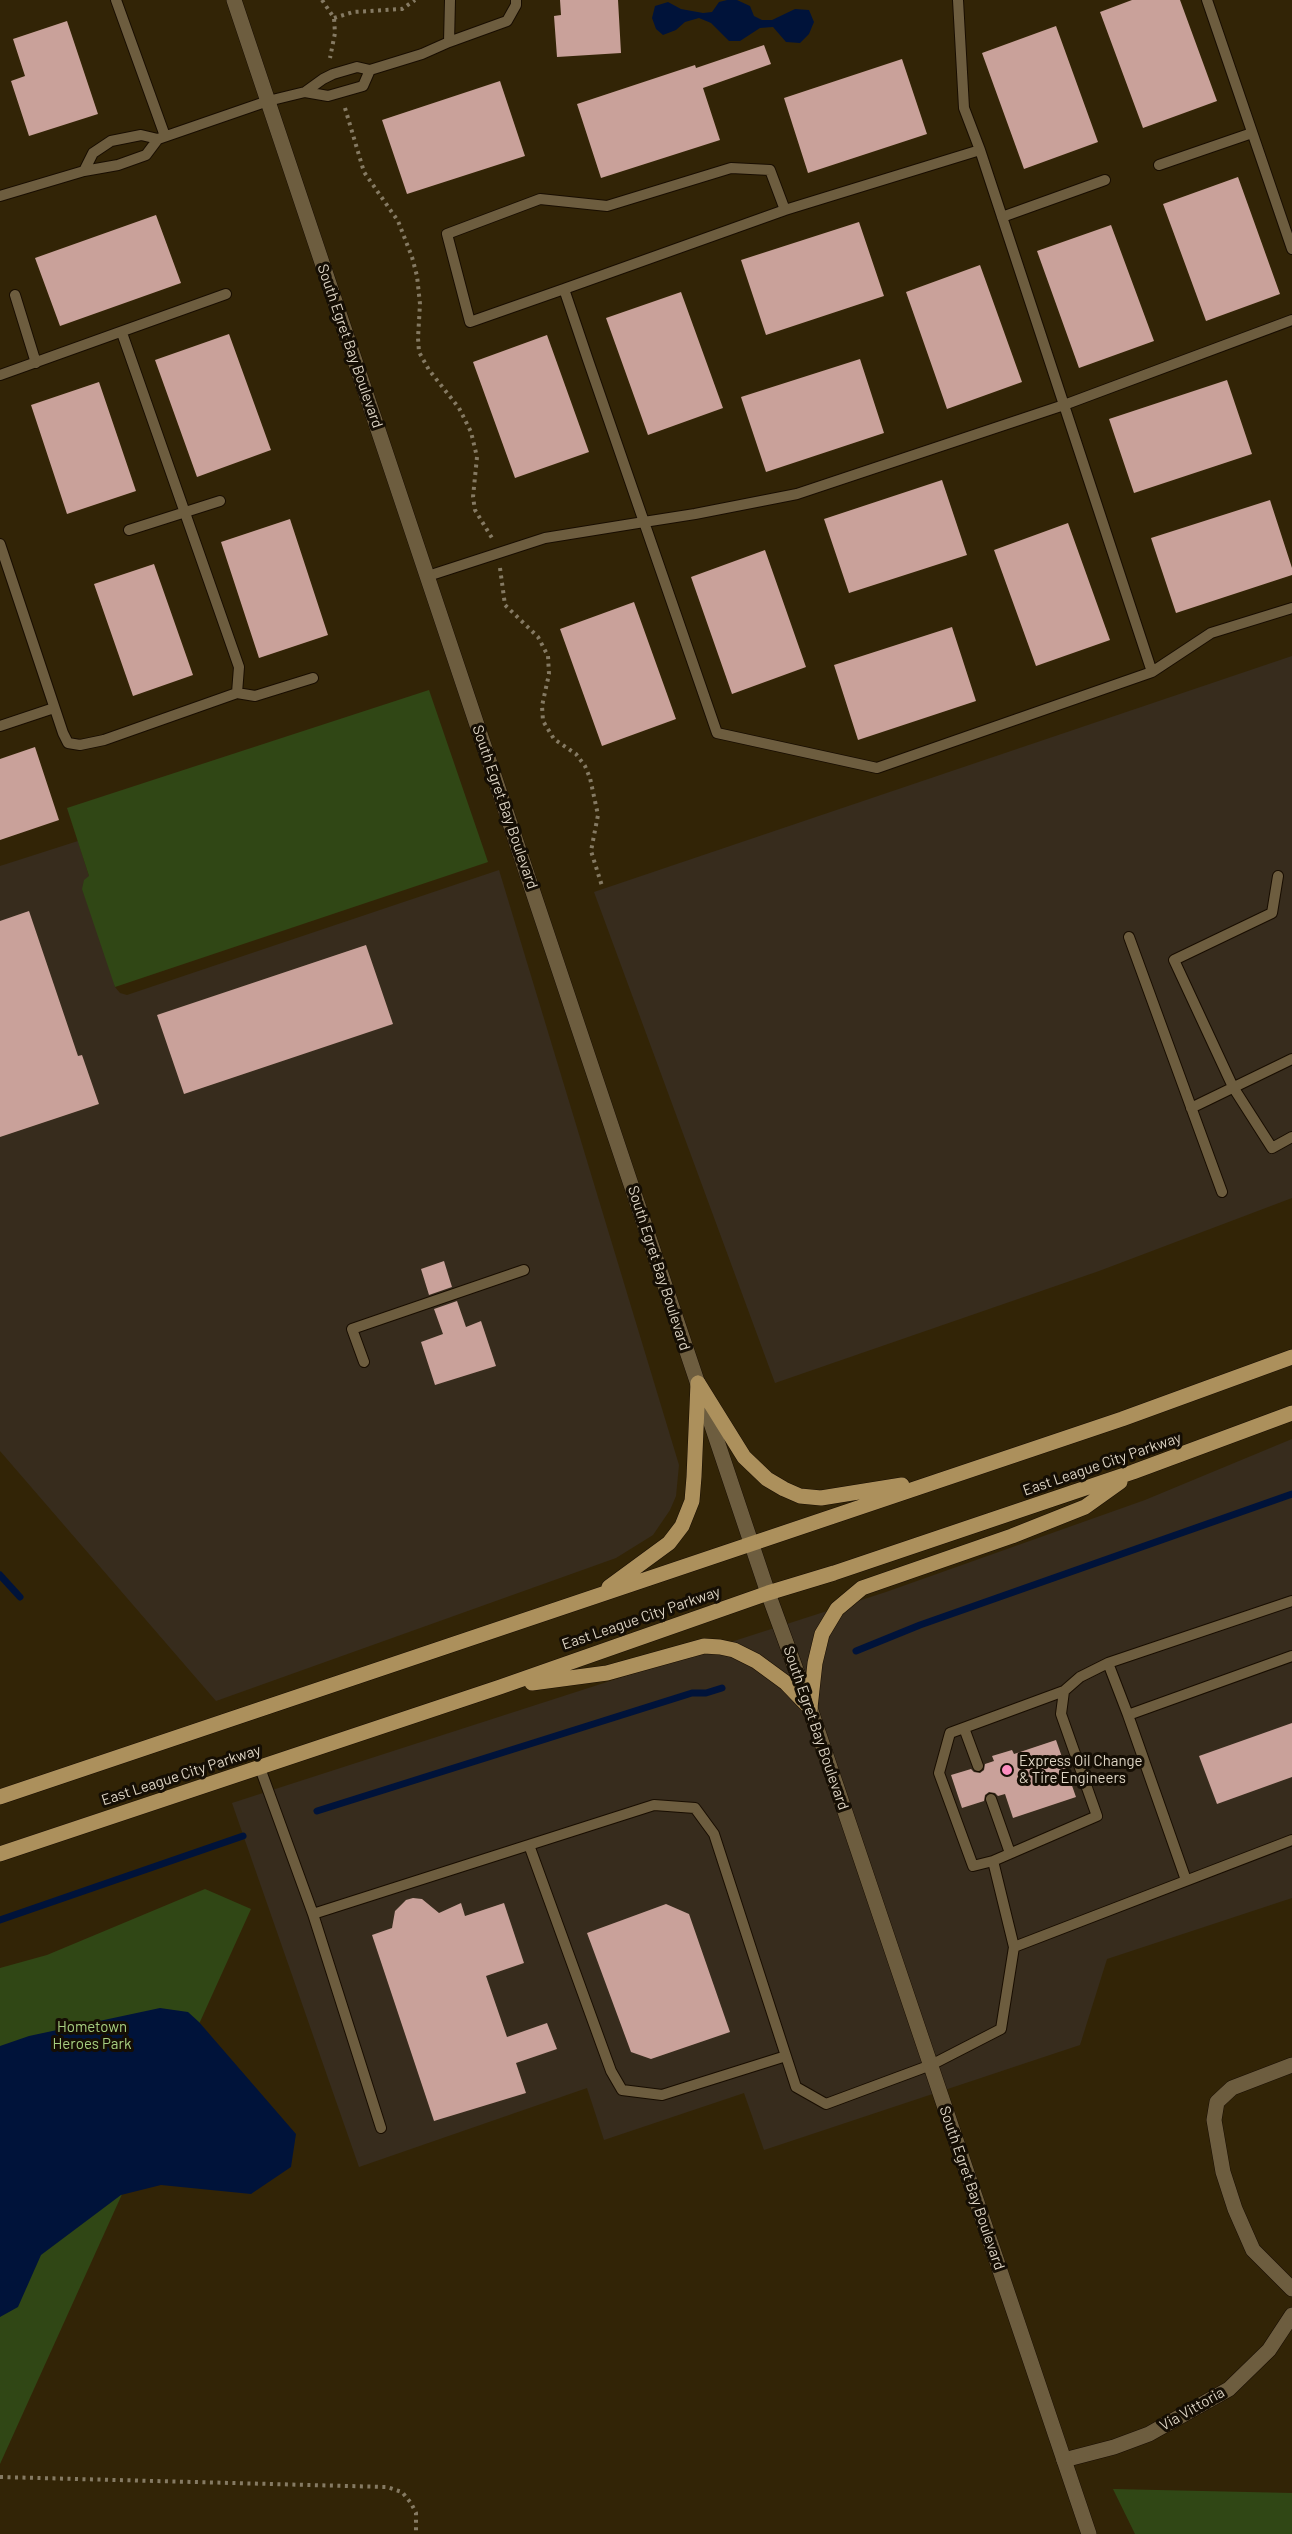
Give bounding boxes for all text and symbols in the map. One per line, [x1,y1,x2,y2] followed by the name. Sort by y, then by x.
[313,262,387,430] street label: South Egret Bay Boulevard
[468,723,542,891] street label: South Egret Bay Boulevard
[624,1183,694,1353] street label: South Egret Bay Boulevard
[1020,1428,1184,1500] street label: East League City Parkway
[559,1582,723,1654] street label: East League City Parkway
[779,1644,853,1812] street label: South Egret Bay Boulevard
[99,1741,263,1809] street label: East League City Parkway
[1019,1752,1143,1787] place label: Express Oil Change & Tire Engineers
[1000,1763,1014,1777] marker: Express Oil Change & Tire Engineers
[53,2018,131,2053] park label: Hometown Heroes Park
[935,2104,1009,2272] street label: South Egret Bay Boulevard
[1156,2383,1228,2435] street label: Via Vittoria

